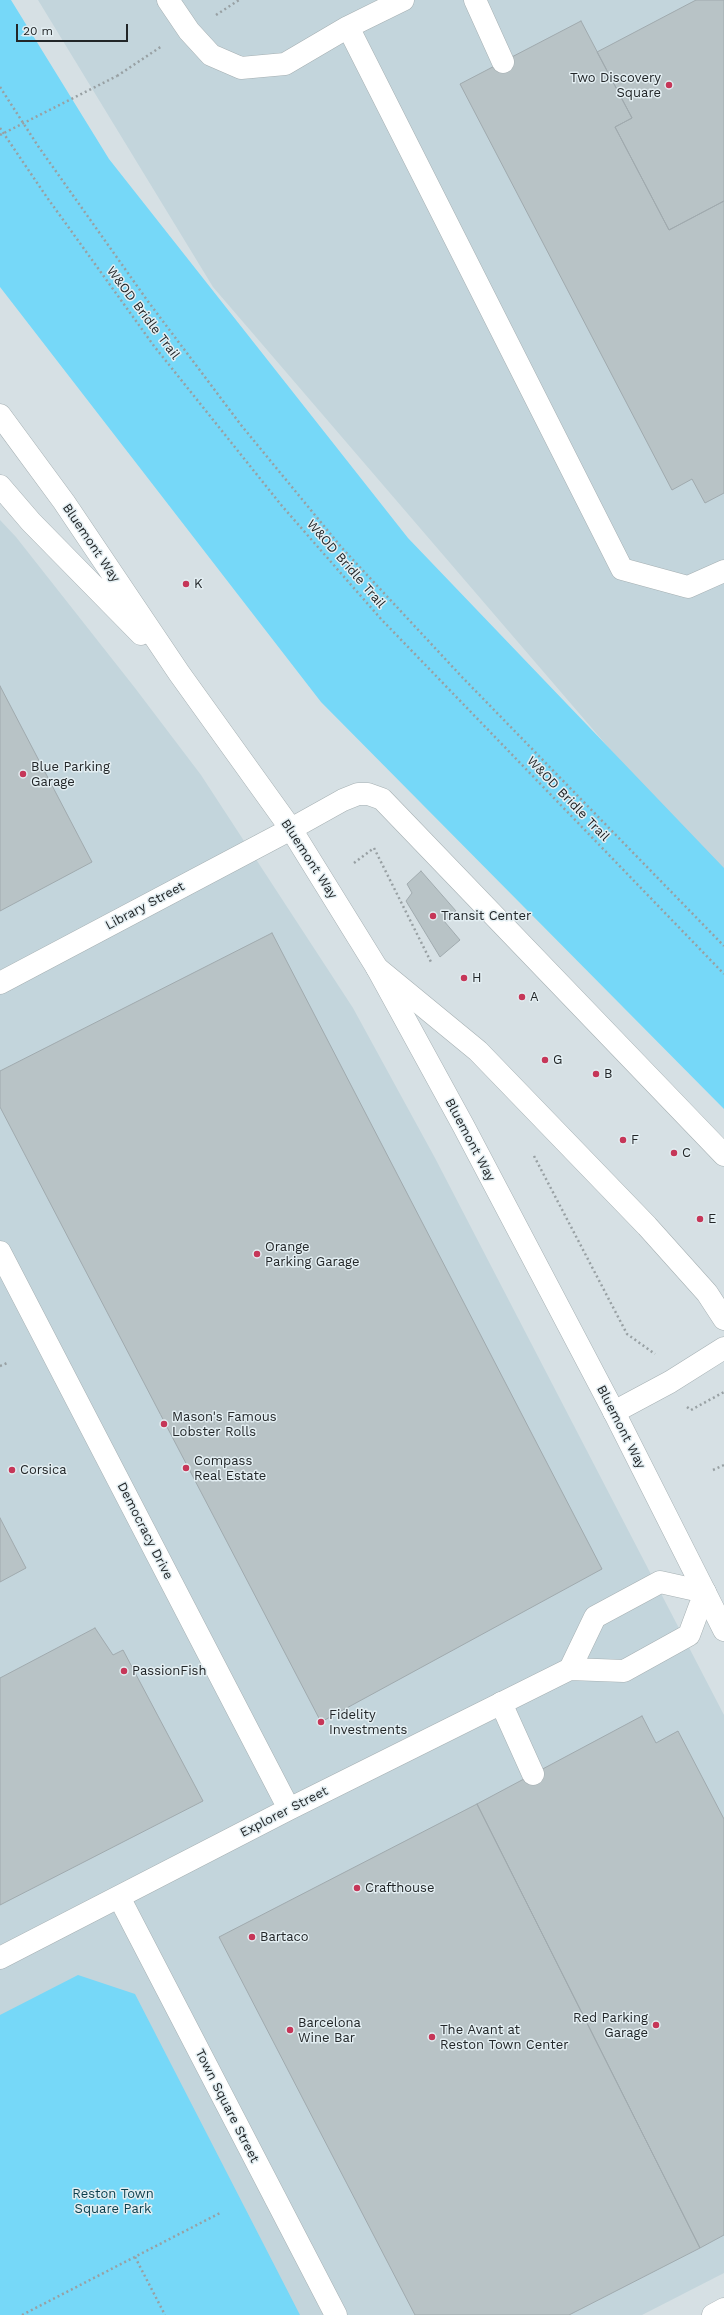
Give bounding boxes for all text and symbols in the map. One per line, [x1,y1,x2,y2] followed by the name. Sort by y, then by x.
[18,16,130,42] scale bar
[23,24,53,38] text: 20 m
[570,70,661,101] place label: Two Discovery Square
[664,80,674,90] marker: Two Discovery Square
[103,264,183,362] street label: W&OD Bridle Trail
[59,501,123,585] street label: Bluemont Way
[303,517,389,611] street label: W&OD Bridle Trail
[194,576,203,592] place label: K
[181,579,191,589] marker: K
[523,753,613,845] street label: W&OD Bridle Trail
[31,759,110,790] place label: Blue Parking Garage
[18,769,28,779] marker: Blue Parking Garage
[277,816,341,902] street label: Bluemont Way
[103,879,187,933] street label: Library Street
[441,908,531,924] place label: Transit Center
[428,911,438,921] marker: Transit Center
[472,970,482,986] place label: H
[459,973,469,983] marker: H
[530,989,539,1005] place label: A
[517,992,527,1002] marker: A
[553,1052,562,1068] place label: G
[540,1055,550,1065] marker: G
[604,1066,612,1082] place label: B
[591,1069,601,1079] marker: B
[442,1096,498,1184] street label: Bluemont Way
[631,1132,639,1148] place label: F
[618,1135,628,1145] marker: F
[682,1145,691,1161] place label: C
[669,1148,679,1158] marker: C
[708,1211,716,1227] place label: E
[695,1214,705,1224] marker: E
[265,1239,359,1270] place label: Orange Parking Garage
[252,1249,262,1259] marker: Orange Parking Garage
[593,1383,649,1471] street label: Bluemont Way
[172,1409,277,1440] place label: Mason's Famous Lobster Rolls
[159,1419,169,1429] marker: Mason's Famous Lobster Rolls
[194,1453,266,1484] place label: Compass Real Estate
[20,1462,67,1478] place label: Corsica
[181,1463,191,1473] marker: Compass Real Estate
[7,1465,17,1475] marker: Corsica
[114,1480,176,1582] street label: Democracy Drive
[132,1663,207,1679] place label: PassionFish
[119,1666,129,1676] marker: PassionFish
[329,1707,407,1738] place label: Fidelity Investments
[316,1717,326,1727] marker: Fidelity Investments
[237,1783,331,1841] street label: Explorer Street
[365,1880,434,1896] place label: Crafthouse
[352,1883,362,1893] marker: Crafthouse
[260,1929,309,1945] place label: Bartaco
[247,1932,257,1942] marker: Bartaco
[573,2010,648,2041] place label: Red Parking Garage
[298,2015,361,2046] place label: Barcelona Wine Bar
[651,2020,661,2030] marker: Red Parking Garage
[440,2022,568,2053] place label: The Avant at Reston Town Center
[285,2025,295,2035] marker: Barcelona Wine Bar
[427,2032,437,2042] marker: The Avant at Reston Town Center
[192,2047,262,2165] street label: Town Square Street
[72,2186,154,2217] park label: Reston Town Square Park

